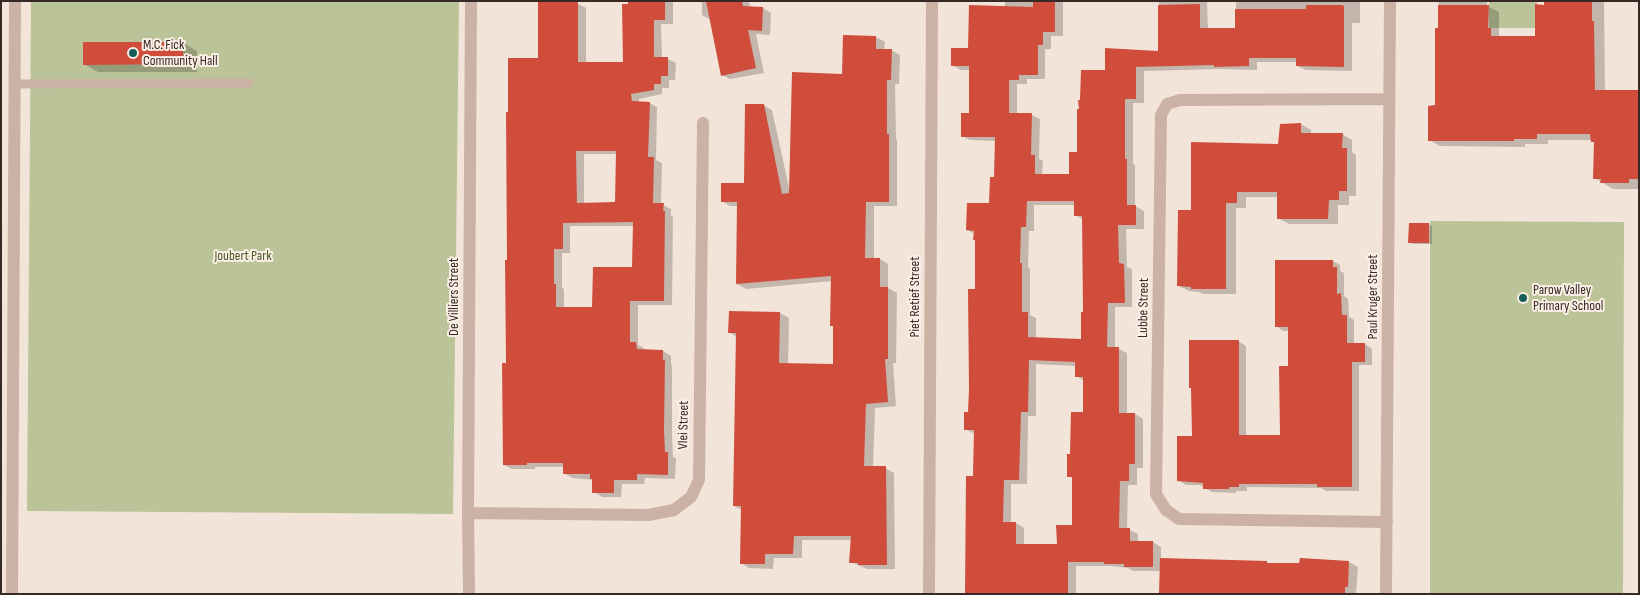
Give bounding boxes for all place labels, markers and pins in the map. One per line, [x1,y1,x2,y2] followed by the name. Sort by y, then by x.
[143,37,218,70] place label: M.C. Fick Community Hall
[127,47,139,59] marker: M.C. Fick Community Hall
[1533,282,1603,314] place label: Parow Valley Primary School
[1517,292,1529,304] marker: Parow Valley Primary School

